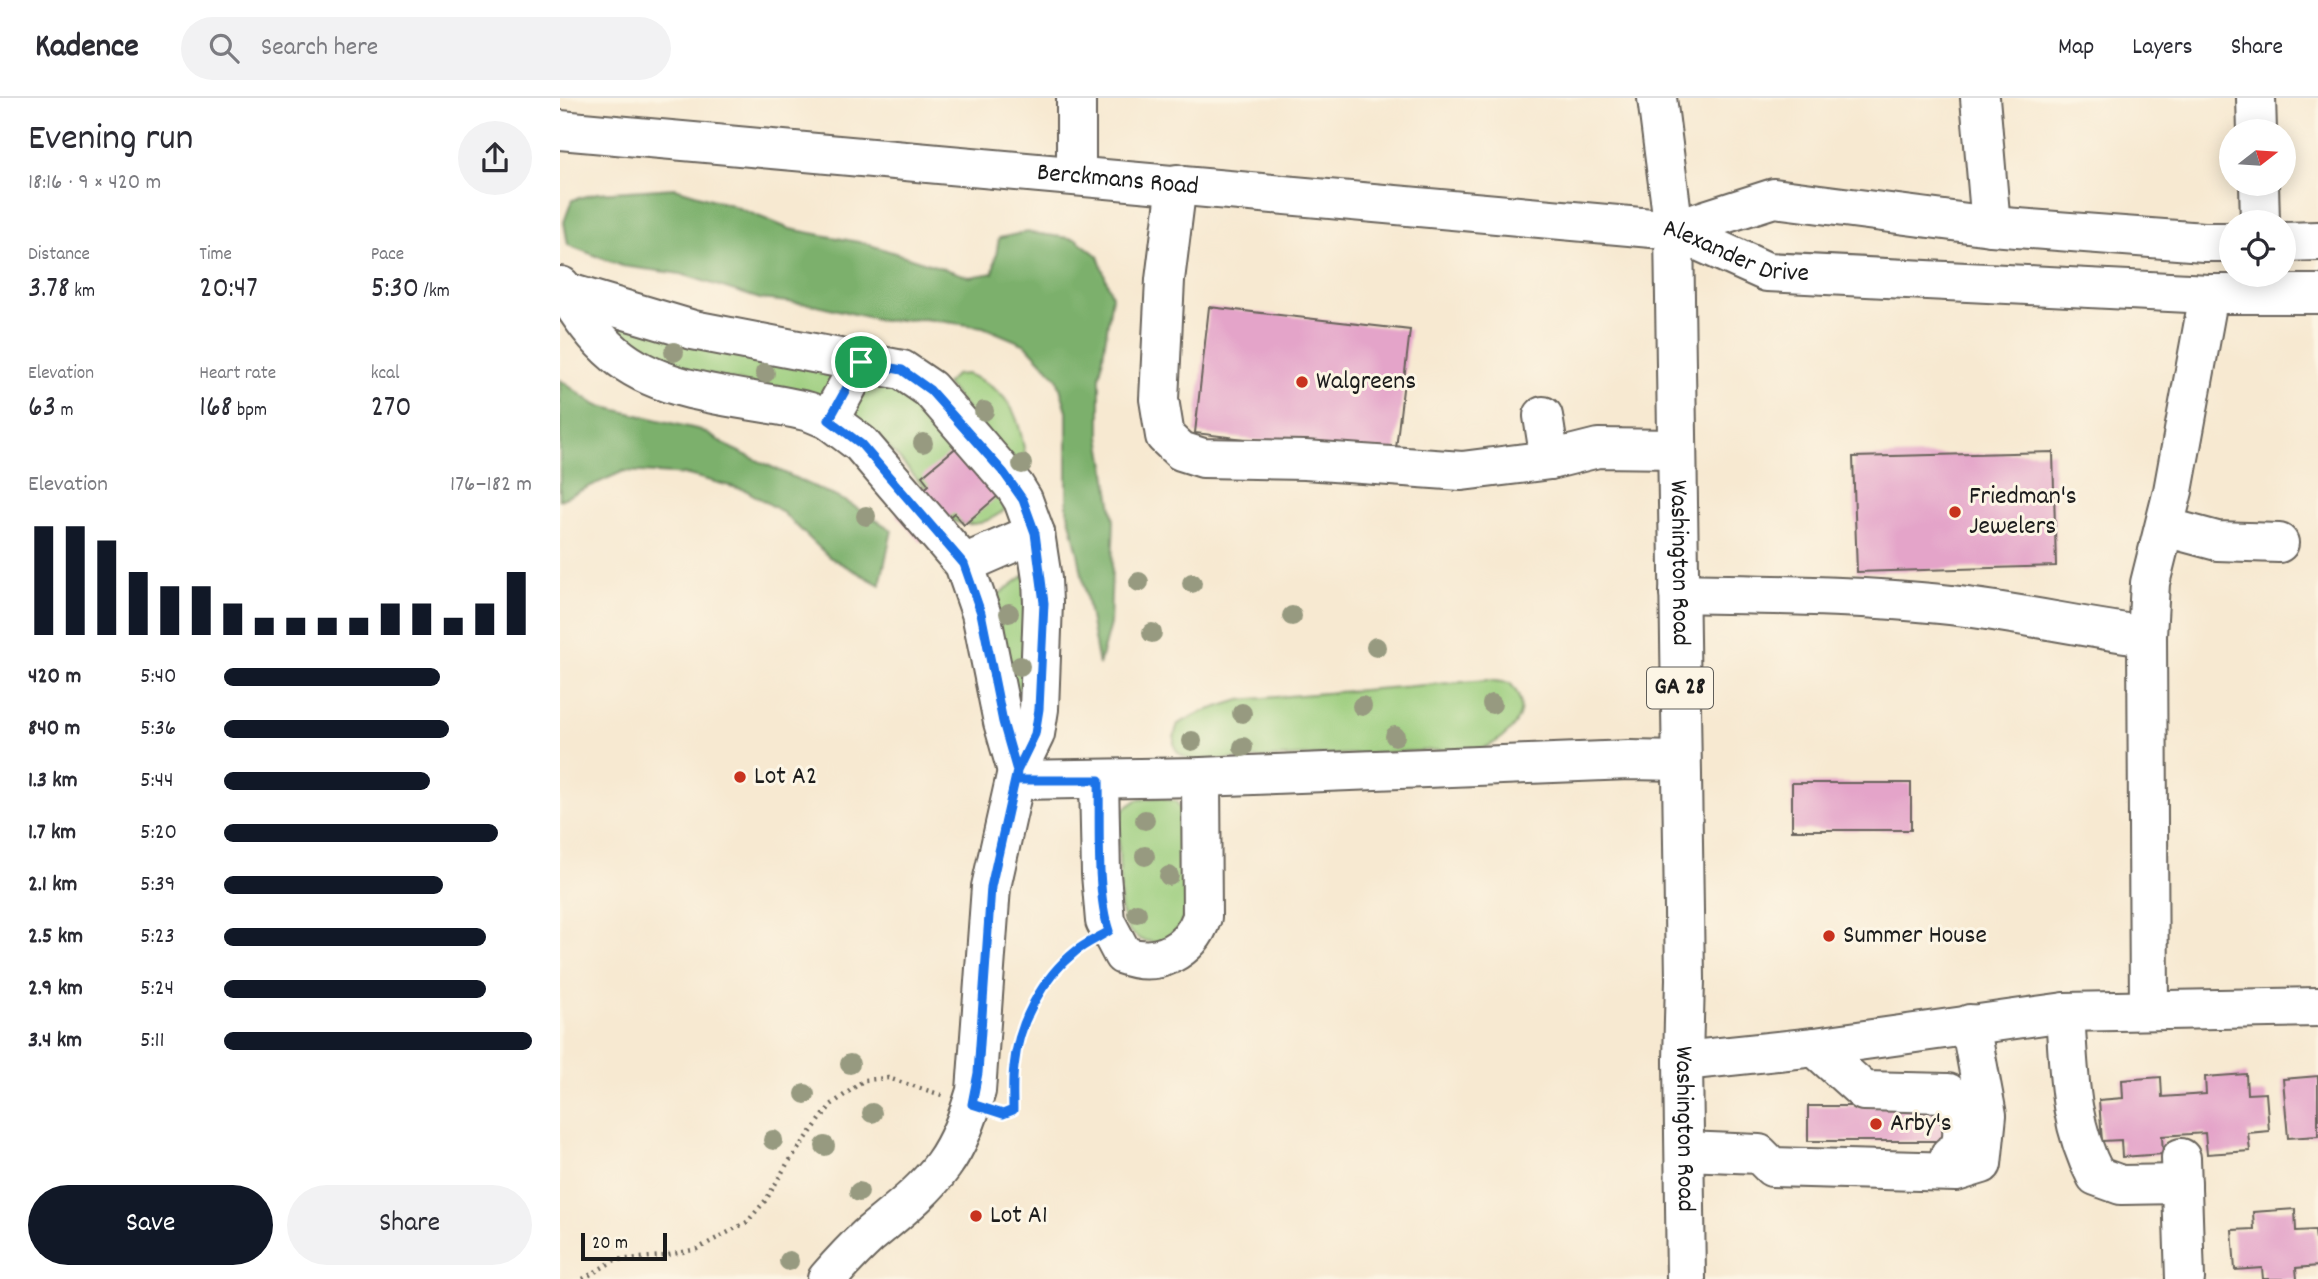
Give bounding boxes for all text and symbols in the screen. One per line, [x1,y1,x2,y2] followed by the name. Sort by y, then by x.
[181,17,671,80] search box
[35,25,139,72] text: Kadence
[205,29,243,67] icon: search
[261,30,378,67] text: Search here
[2058,31,2094,65] text: Map
[2132,31,2193,65] text: Layers
[2231,31,2283,65] text: Share
[28,113,193,168] text: Evening run
[2219,119,2296,196] north arrow
[2219,119,2296,287] map controls
[458,121,532,195] button: share
[1035,154,1200,206] street label: Berckmans Road
[28,167,161,200] text: 18:16 · 9 × 420 m
[2219,210,2296,287] button: locate
[1661,211,1810,293] street label: Alexander Drive
[28,242,90,269] text: Distance
[199,242,232,269] text: Time
[371,242,404,269] text: Pace
[28,269,70,312] text: 3.78
[199,269,258,312] text: 20:47
[371,269,419,312] text: 5:30
[70,279,95,306] text: km
[419,279,450,306] text: /km
[831,332,891,392] pin
[842,343,880,381] icon: arrive
[28,361,94,388] text: Elevation
[199,361,276,388] text: Heart rate
[371,361,400,388] text: kcal
[1316,364,1416,401] place label: Walgreens
[1294,374,1310,390] marker: Walgreens
[28,388,56,431] text: 63
[199,388,233,431] text: 168
[371,388,412,431] text: 270
[56,398,73,425] text: m
[233,398,267,425] text: bpm
[28,469,108,502] text: Elevation
[450,469,532,502] text: 176–182 m
[1969,479,2077,546] place label: Friedman's Jewelers
[1659,480,1699,646] street label: Washington Road
[1947,504,1963,520] marker: Friedman's Jewelers
[28,661,81,694] text: 420 m
[140,661,177,694] text: 5:40
[1647,668,1713,708] road number: GA 28
[28,713,80,746] text: 840 m
[140,713,176,746] text: 5:36
[754,759,817,796] place label: Lot A2
[28,765,78,798] text: 1.3 km
[140,765,174,798] text: 5:44
[732,769,748,785] marker: Lot A2
[28,817,76,850] text: 1.7 km
[140,817,177,850] text: 5:20
[28,869,77,902] text: 2.1 km
[140,869,175,902] text: 5:39
[1843,918,1987,955] place label: Summer House
[28,921,83,954] text: 2.5 km
[140,921,175,954] text: 5:23
[1821,928,1837,944] marker: Summer House
[28,973,83,1006] text: 2.9 km
[140,973,174,1006] text: 5:24
[28,1025,82,1058] text: 3.4 km
[140,1025,165,1058] text: 5:11
[1664,1045,1704,1212] street label: Washington Road
[1890,1106,1952,1143] place label: Arby's
[1868,1116,1884,1132] marker: Arby's
[28,1185,273,1265] button: Save
[287,1185,532,1265] button: Share
[990,1198,1048,1235] place label: Lot A1
[968,1208,984,1224] marker: Lot A1
[581,1230,667,1262] scale bar
[592,1231,628,1258] text: 20 m

